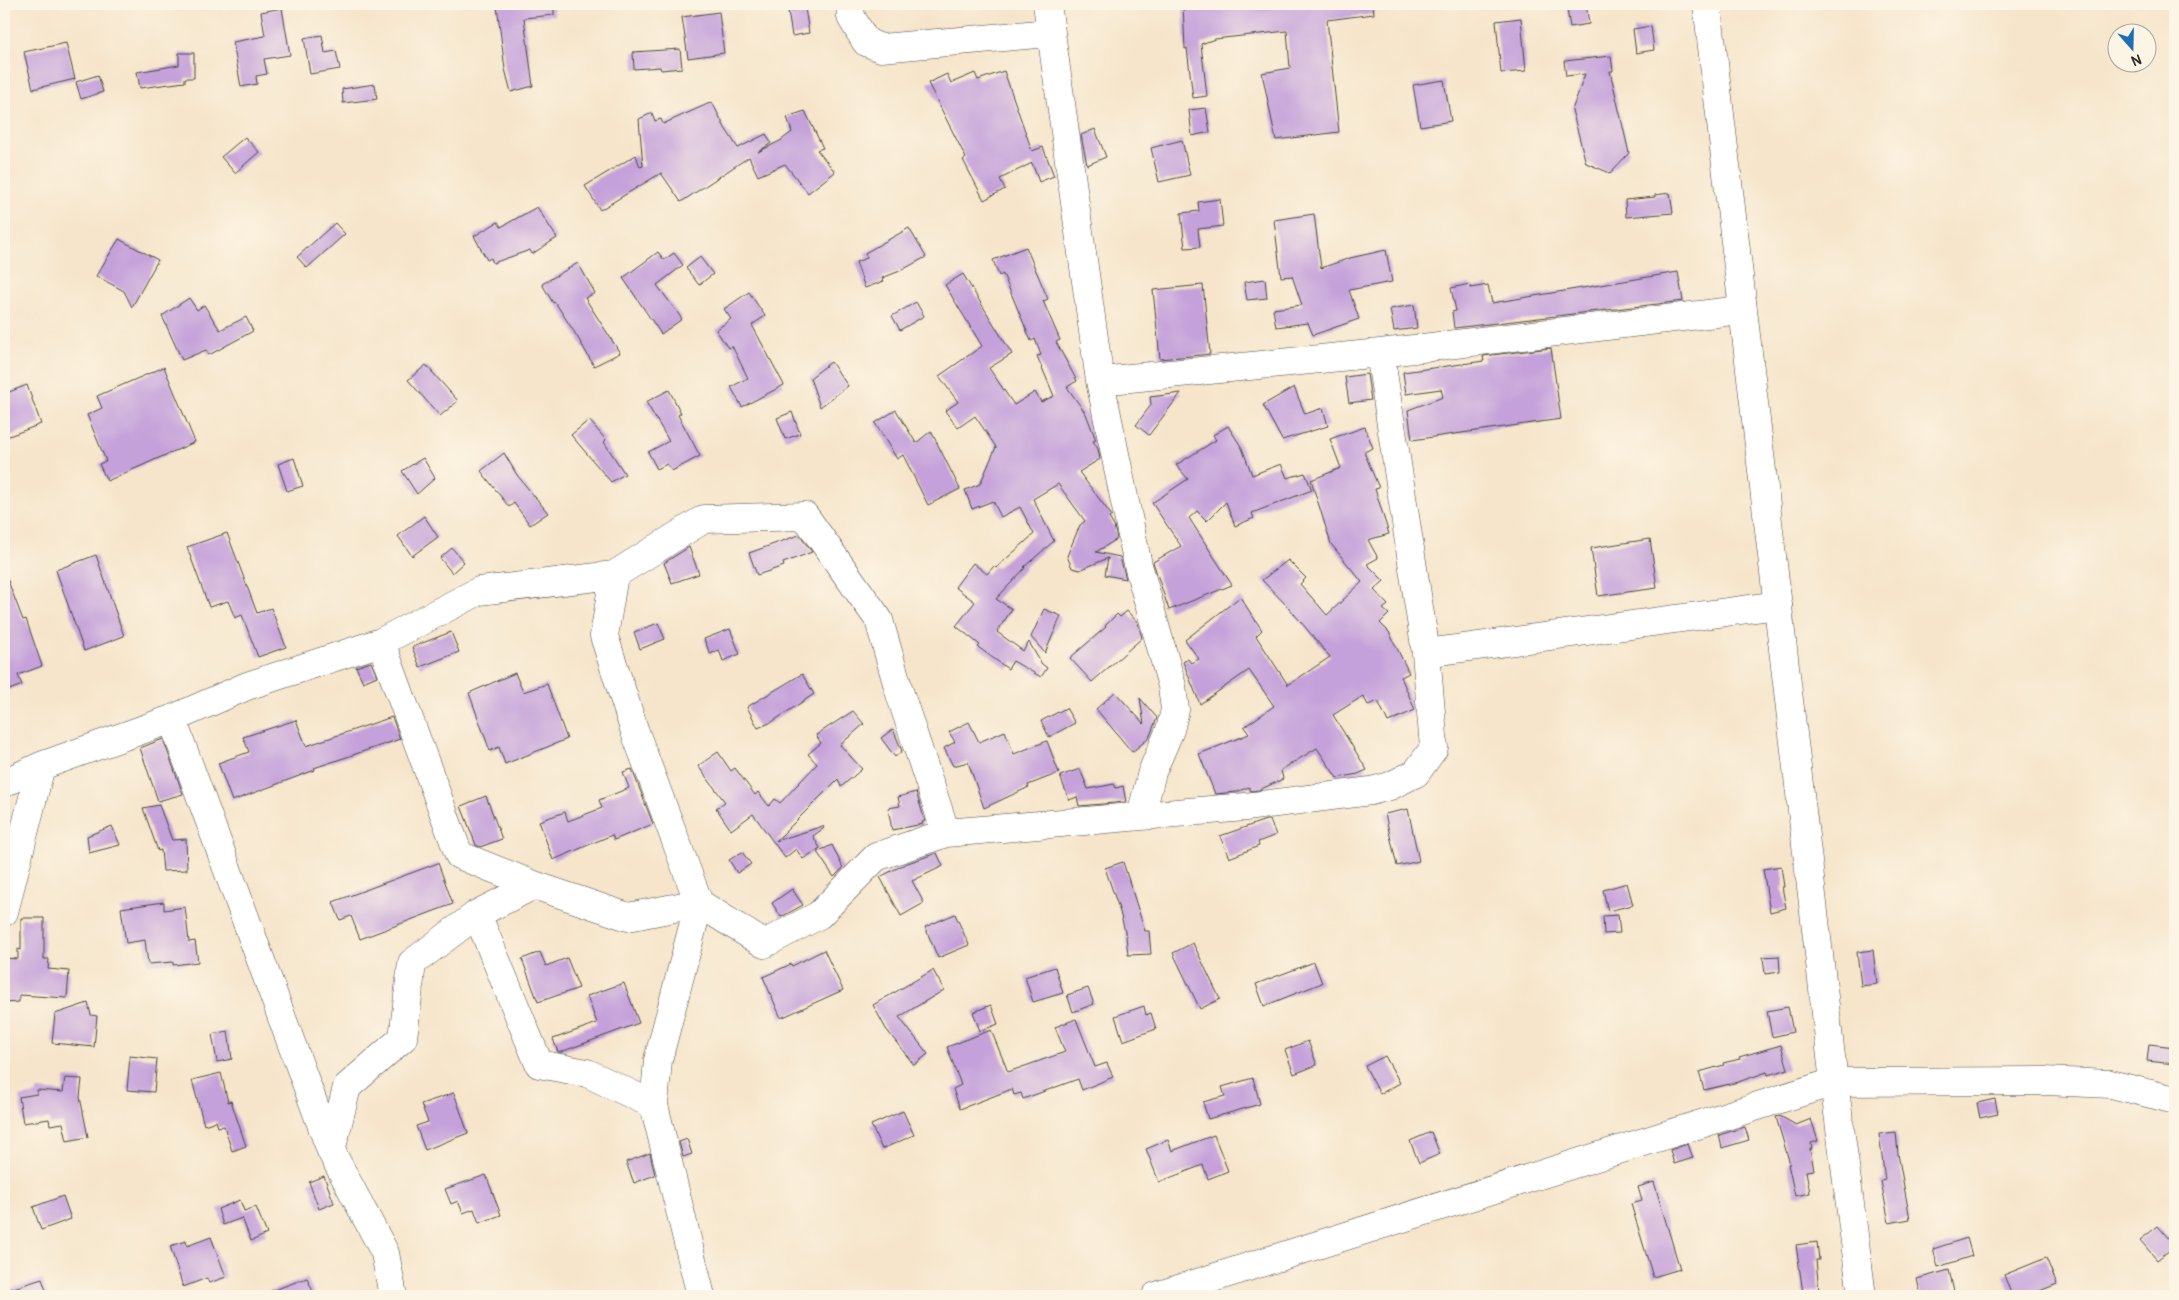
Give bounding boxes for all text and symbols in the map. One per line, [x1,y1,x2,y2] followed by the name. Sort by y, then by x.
[2106,22,2156,72] north arrow
[2129,50,2144,69] text: N

